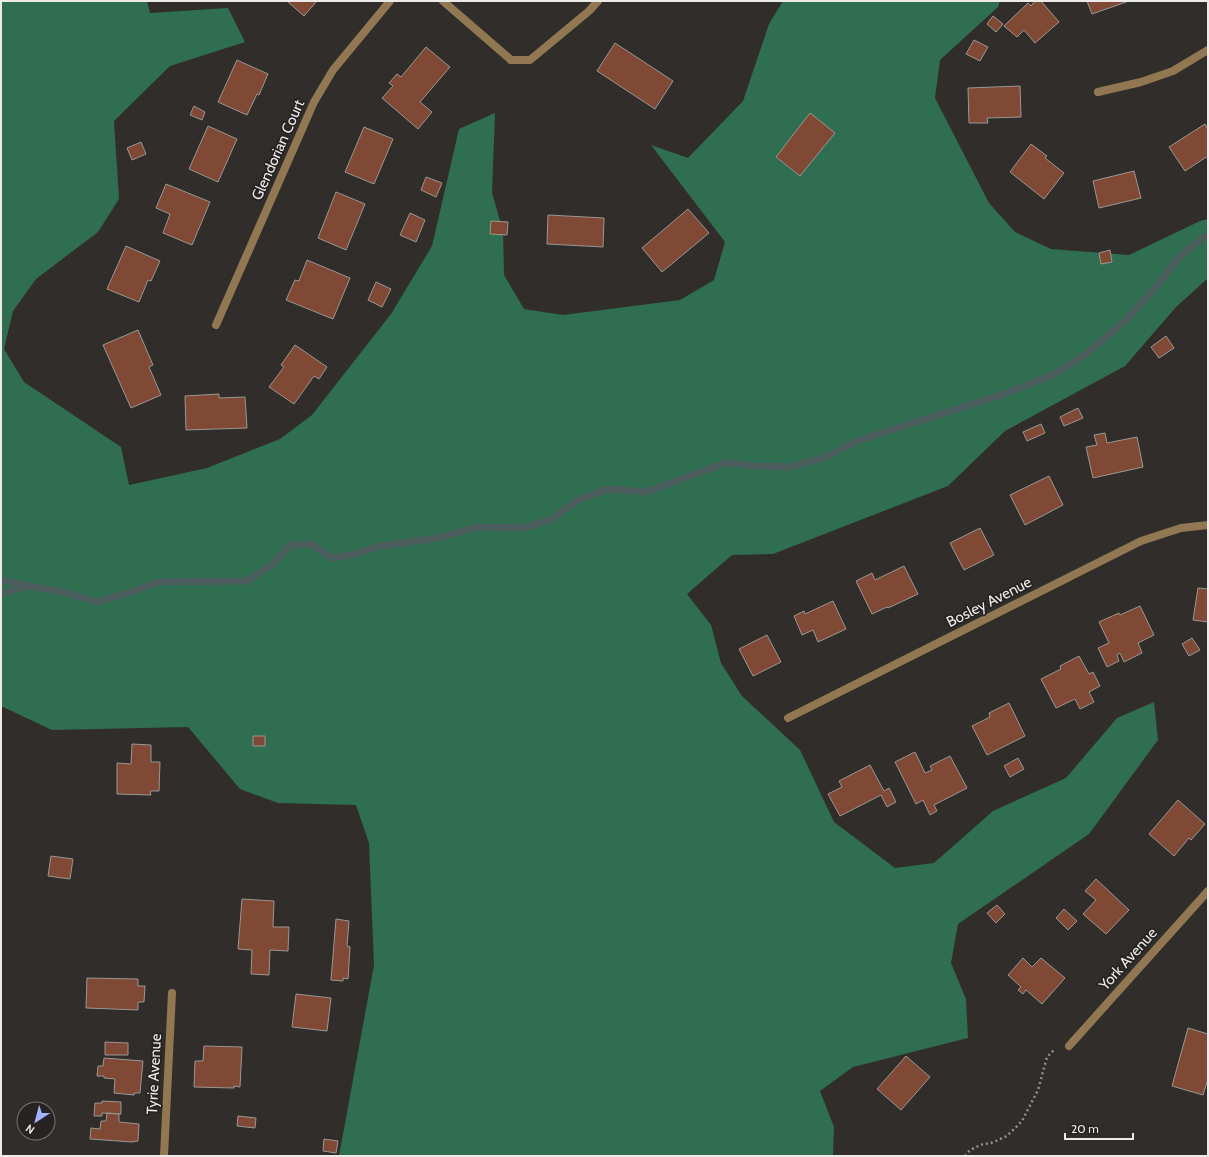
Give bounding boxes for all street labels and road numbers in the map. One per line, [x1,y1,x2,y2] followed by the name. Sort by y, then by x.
[248,97,308,203] street label: Glendorian Court
[943,573,1035,631] street label: Bosley Avenue
[1095,924,1161,995] street label: York Avenue
[143,1033,165,1115] street label: Tyrie Avenue

